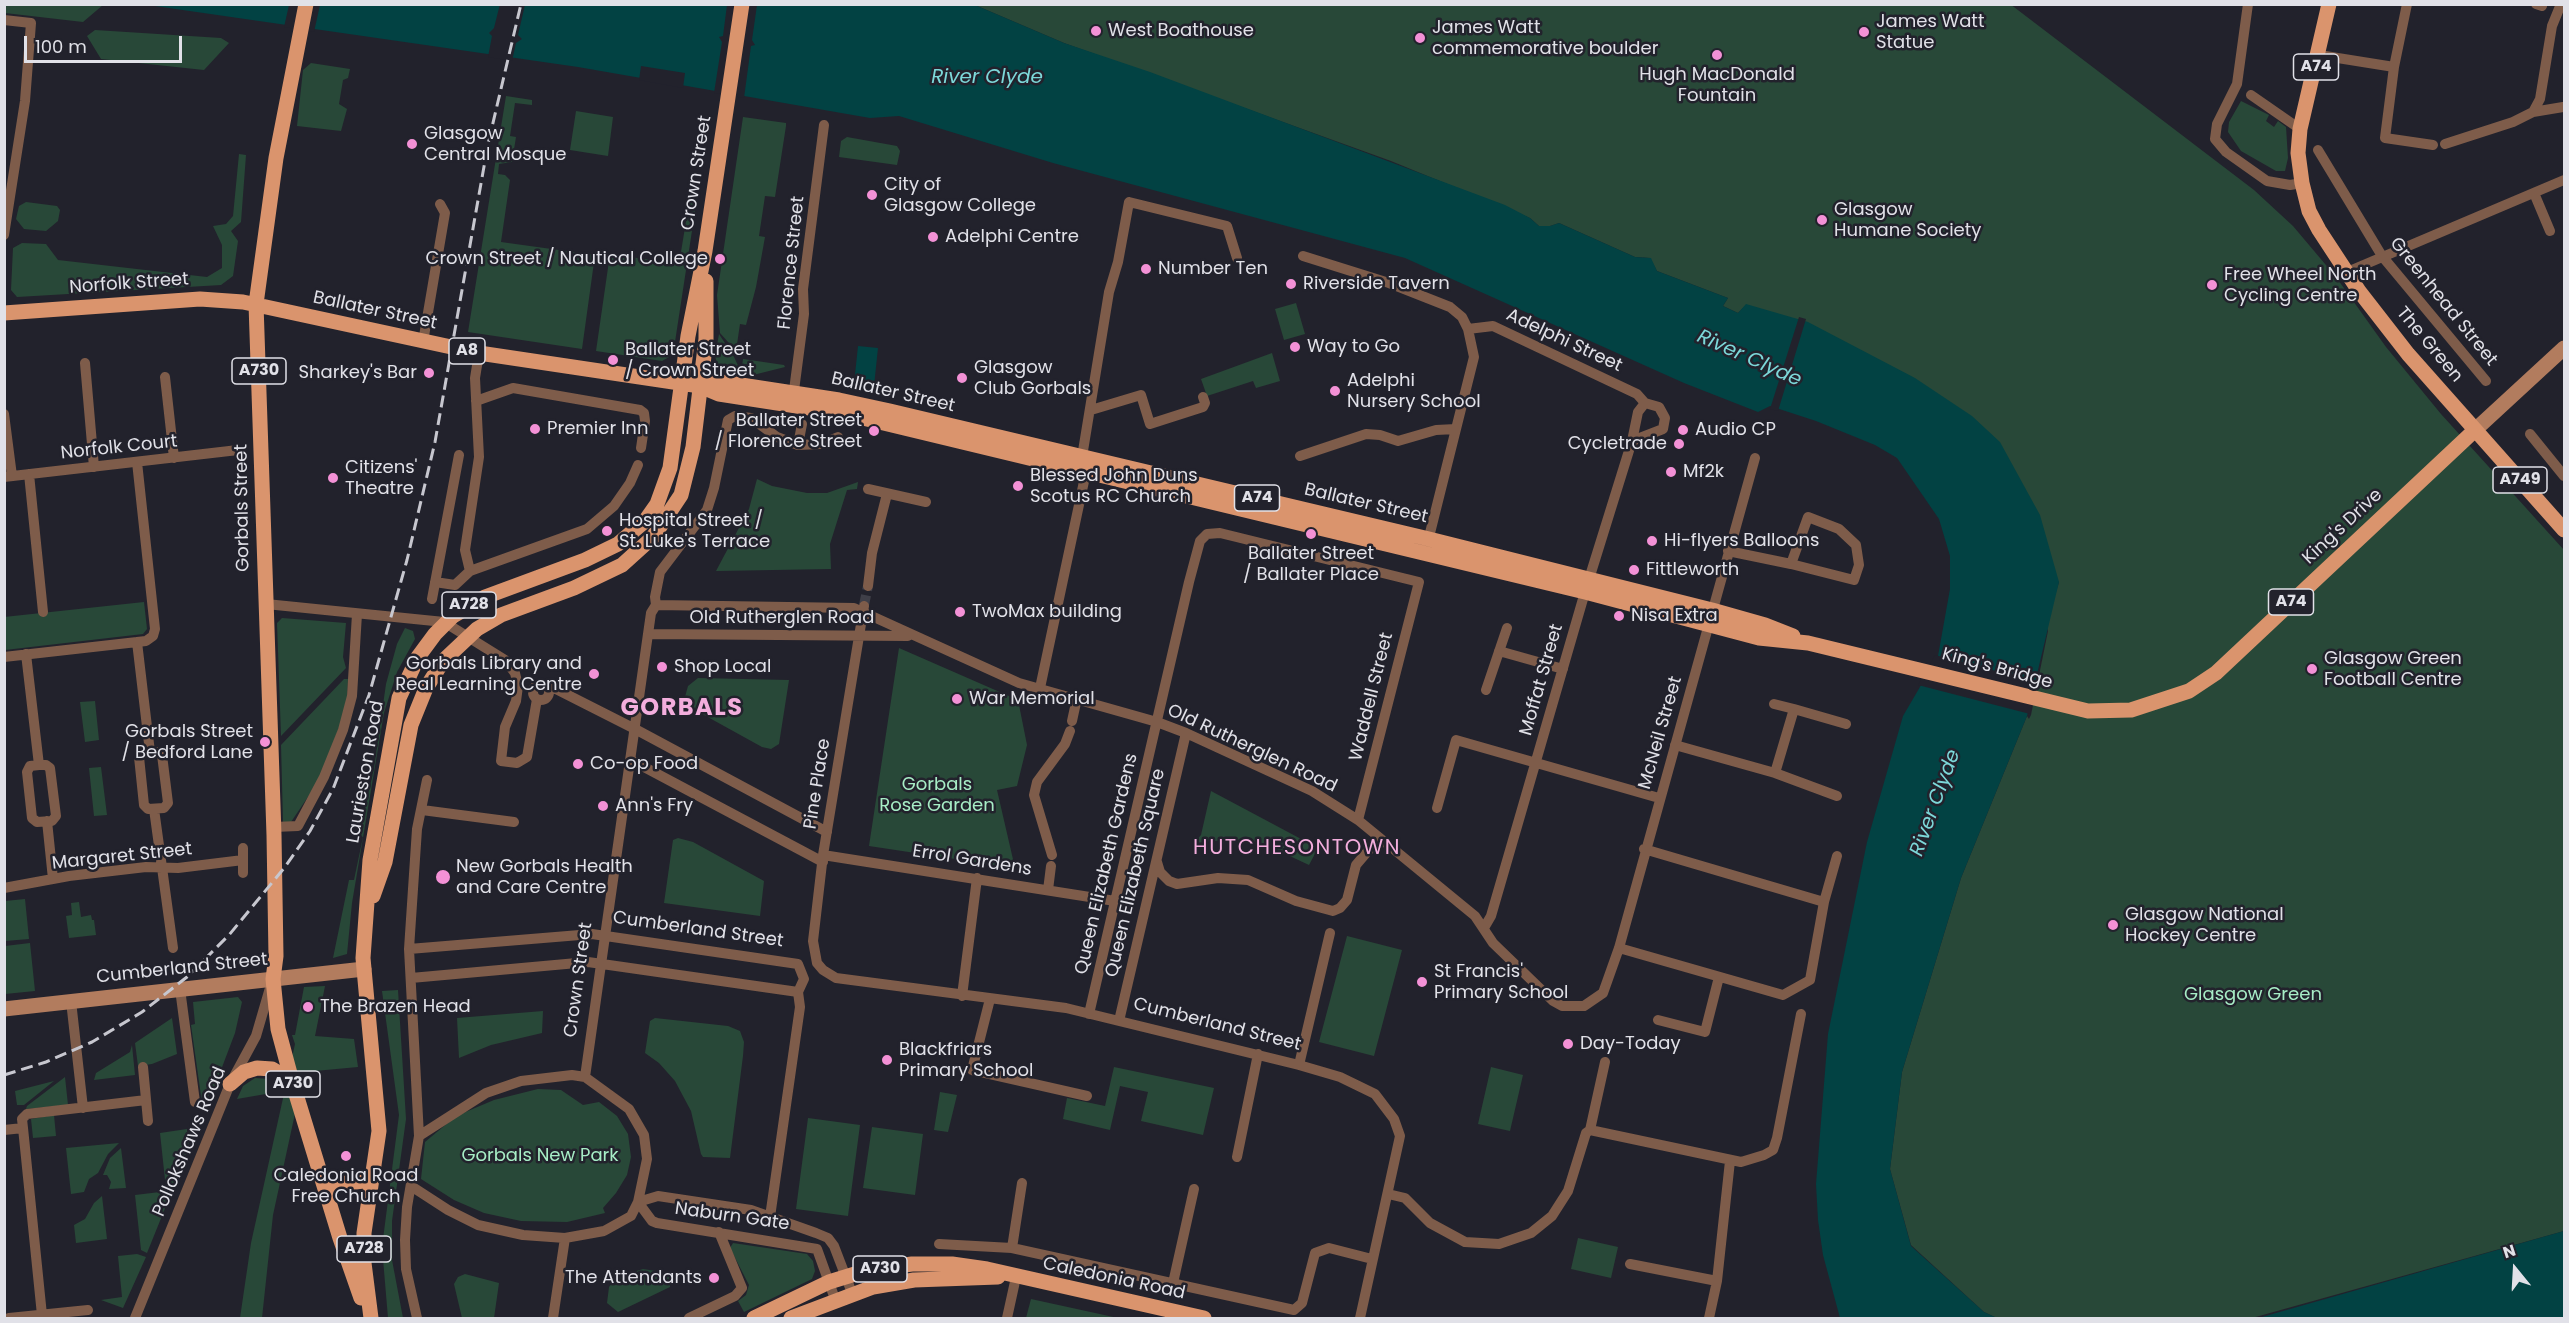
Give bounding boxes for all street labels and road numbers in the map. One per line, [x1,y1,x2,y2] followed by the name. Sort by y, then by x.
[2294,54,2338,80] road number: A74
[677,114,717,232] street label: Crown Street
[774,195,810,331] street label: Florence Street
[2385,233,2501,371] street label: Greenhead Street
[69,269,189,299] street label: Norfolk Street
[311,287,439,335] street label: Ballater Street
[2391,303,2467,387] street label: The Green
[1503,305,1625,377] street label: Adelphi Street
[449,338,485,364] road number: A8
[232,358,286,384] road number: A730
[829,368,957,418] street label: Ballater Street
[60,431,178,465] street label: Norfolk Court
[231,444,255,572] street label: Gorbals Street
[2493,467,2547,493] road number: A749
[1302,479,1430,529] street label: Ballater Street
[1234,485,1280,511] road number: A74
[2299,485,2387,569] street label: King's Drive
[2268,589,2314,615] road number: A74
[442,592,496,618] road number: A728
[690,607,874,629] street label: Old Rutherglen Road
[1516,622,1568,738] street label: Moffat Street
[1346,631,1398,763] street label: Waddell Street
[1939,644,2055,694] street label: King's Bridge
[1635,674,1687,792] street label: McNeil Street
[343,699,389,845] street label: Laurieston Road
[1164,700,1340,798] street label: Old Rutherglen Road
[800,737,836,831] street label: Pine Place
[1071,751,1143,977] street label: Queen Elizabeth Gardens
[1101,767,1171,979] street label: Queen Elizabeth Square
[51,839,193,875] street label: Margaret Street
[911,841,1033,881] street label: Errol Gardens
[611,907,785,953] street label: Cumberland Street
[560,921,598,1039] street label: Crown Street
[95,949,269,989] street label: Cumberland Street
[1131,994,1303,1056] street label: Cumberland Street
[149,1064,231,1220] street label: Pollokshaws Road
[266,1071,320,1097] road number: A730
[673,1198,791,1236] street label: Naburn Gate
[337,1236,391,1262] road number: A728
[1041,1253,1187,1305] street label: Caledonia Road
[853,1256,907,1282] road number: A730

